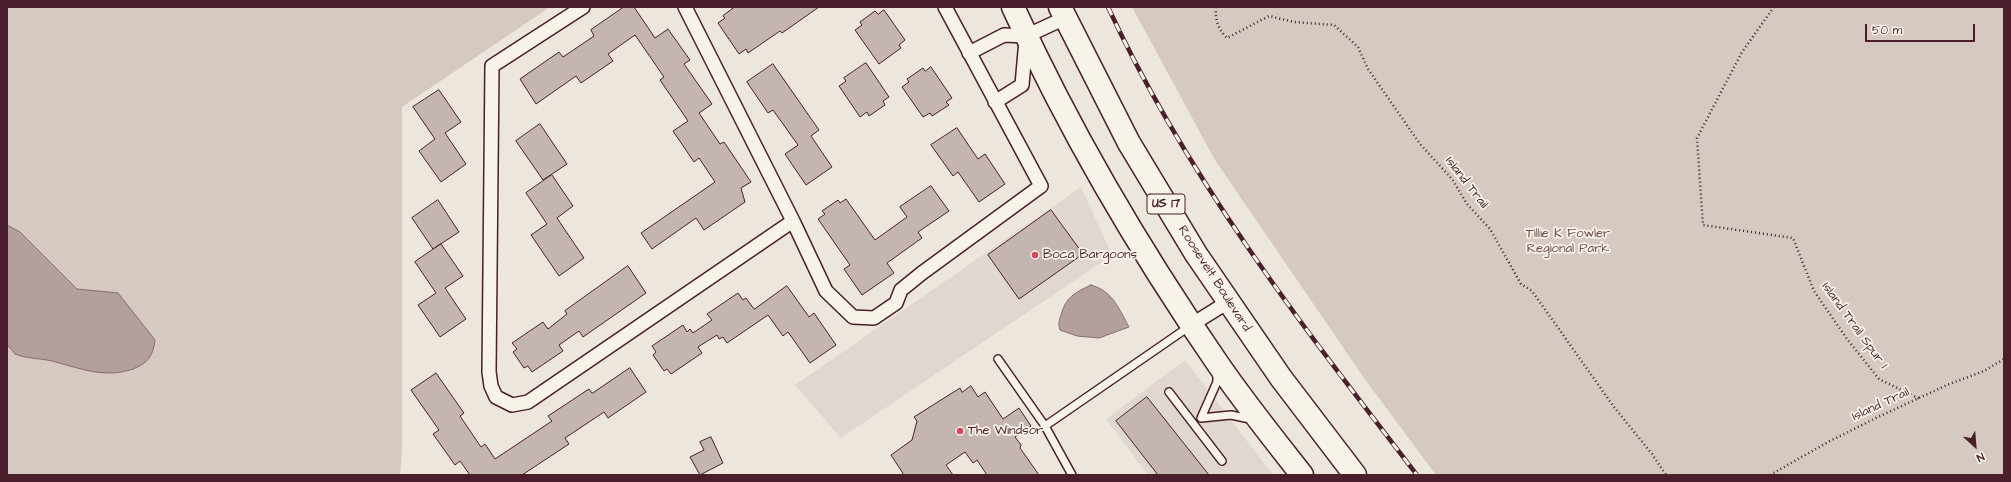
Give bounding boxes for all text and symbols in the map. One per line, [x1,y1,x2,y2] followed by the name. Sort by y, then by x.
[1867,16,1977,42] scale bar
[1872,22,1902,39] text: 50 m
[1441,154,1491,212] street label: Island Trail
[1147,194,1185,214] road number: US 17
[1174,223,1254,335] street label: Roosevelt Boulevard
[1526,226,1610,257] park label: Tillie K Fowler Regional Park
[1043,247,1137,263] place label: Boca Bargoons
[1030,250,1040,260] marker: Boca Bargoons
[1817,280,1891,372] street label: Island Trail Spur 1
[1850,385,1912,425] street label: Island Trail
[968,423,1043,439] place label: The Windsor
[955,426,965,436] marker: The Windsor
[1955,426,1995,466] north arrow
[1974,449,1987,465] text: N

